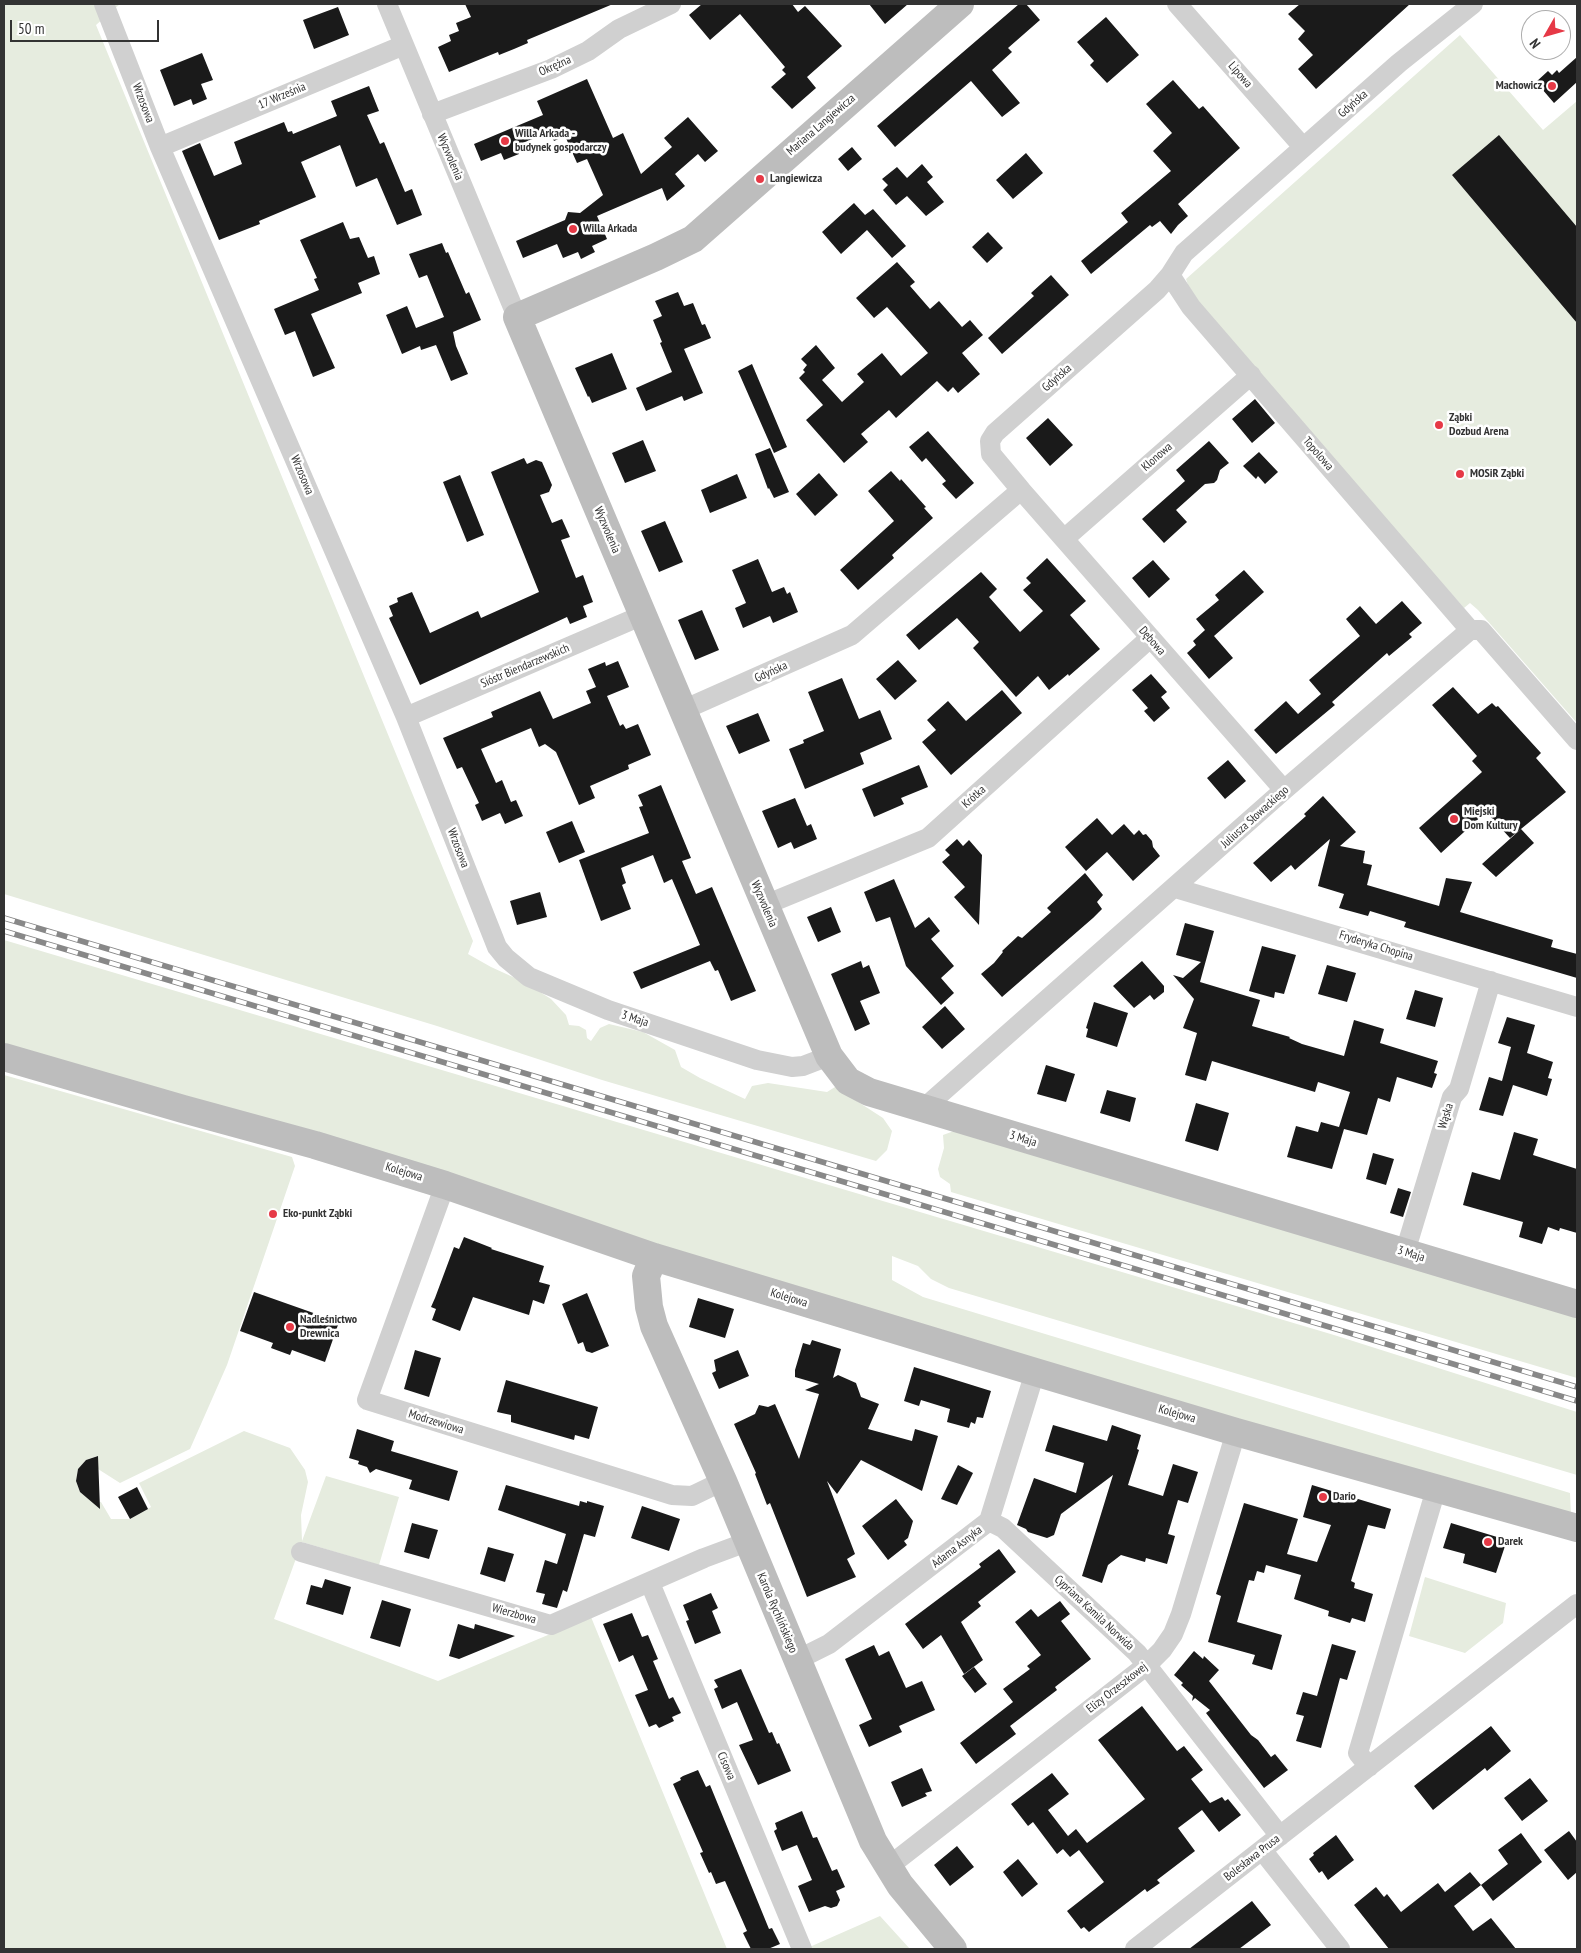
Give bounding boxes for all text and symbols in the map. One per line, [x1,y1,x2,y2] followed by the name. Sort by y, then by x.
[12,10,161,42] scale bar
[1521,10,1571,60] north arrow
[18,19,44,38] text: 50 m
[1526,35,1544,52] text: N
[537,53,573,79] street label: Okrężna
[1225,59,1255,91] street label: Lipowa
[1496,79,1542,93] place label: Machowicz
[256,80,308,112] street label: 17 Września
[1546,80,1558,92] marker: Machowicz
[129,81,157,125] street label: Wrzosowa
[1335,87,1371,121] street label: Gdyńska
[784,91,858,159] street label: Mariana Langiewicza
[515,127,607,155] place label: Willa Arkada - budynek gospodarczy
[434,132,466,182] street label: Wyzwolenia
[499,135,511,147] marker: Willa Arkada - budynek gospodarczy
[770,172,822,186] place label: Langiewicza
[754,173,766,185] marker: Langiewicza
[583,222,637,236] place label: Willa Arkada
[567,223,579,235] marker: Willa Arkada
[1039,361,1075,395] street label: Gdyńska
[1449,411,1509,439] place label: Ząbki Dozbud Arena
[1433,419,1445,431] marker: Ząbki Dozbud Arena
[1300,434,1336,474] street label: Topolowa
[1139,440,1175,474] street label: Klonowa
[287,453,317,497] street label: Wrzosowa
[1470,467,1524,481] place label: MOSiR Ząbki
[1454,468,1466,480] marker: MOSiR Ząbki
[591,505,623,555] street label: Wyzwolenia
[1136,624,1168,658] street label: Dębowa
[479,641,571,691] street label: Sióstr Biendarzewskich
[752,658,790,686] street label: Gdyńska
[959,783,989,811] street label: Krótka
[1218,783,1292,851] street label: Juliusza Słowackiego
[1464,805,1518,833] place label: Miejski Dom Kultury
[1448,813,1460,825] marker: Miejski Dom Kultury
[444,826,472,870] street label: Wrzosowa
[748,879,780,929] street label: Wyzwolenia
[1337,928,1415,964] street label: Fryderyka Chopina
[620,1008,650,1030] street label: 3 Maja
[1435,1101,1457,1131] street label: Wąska
[1008,1128,1038,1150] street label: 3 Maja
[384,1160,424,1184] street label: Kolejowa
[283,1207,352,1221] place label: Eko-punkt Ząbki
[267,1208,279,1220] marker: Eko-punkt Ząbki
[1396,1243,1426,1265] street label: 3 Maja
[769,1286,809,1310] street label: Kolejowa
[300,1313,357,1341] place label: Nadleśnictwo Drewnica
[284,1321,296,1333] marker: Nadleśnictwo Drewnica
[1157,1402,1197,1426] street label: Kolejowa
[407,1407,465,1437] street label: Modrzewiowa
[1333,1490,1356,1504] place label: Dario
[1317,1491,1329,1503] marker: Dario
[929,1523,985,1571] street label: Adama Asnyka
[1498,1535,1523,1549] place label: Darek
[1482,1536,1494,1548] marker: Darek
[754,1571,800,1655] street label: Karola Rychlińskiego
[1051,1572,1137,1654] street label: Cypriana Kamila Norwida
[490,1601,538,1627] street label: Wierzbowa
[1084,1660,1150,1716] street label: Elizy Orzeszkowej
[714,1750,738,1782] street label: Cisowa
[1221,1832,1283,1884] street label: Bolesława Prusa

